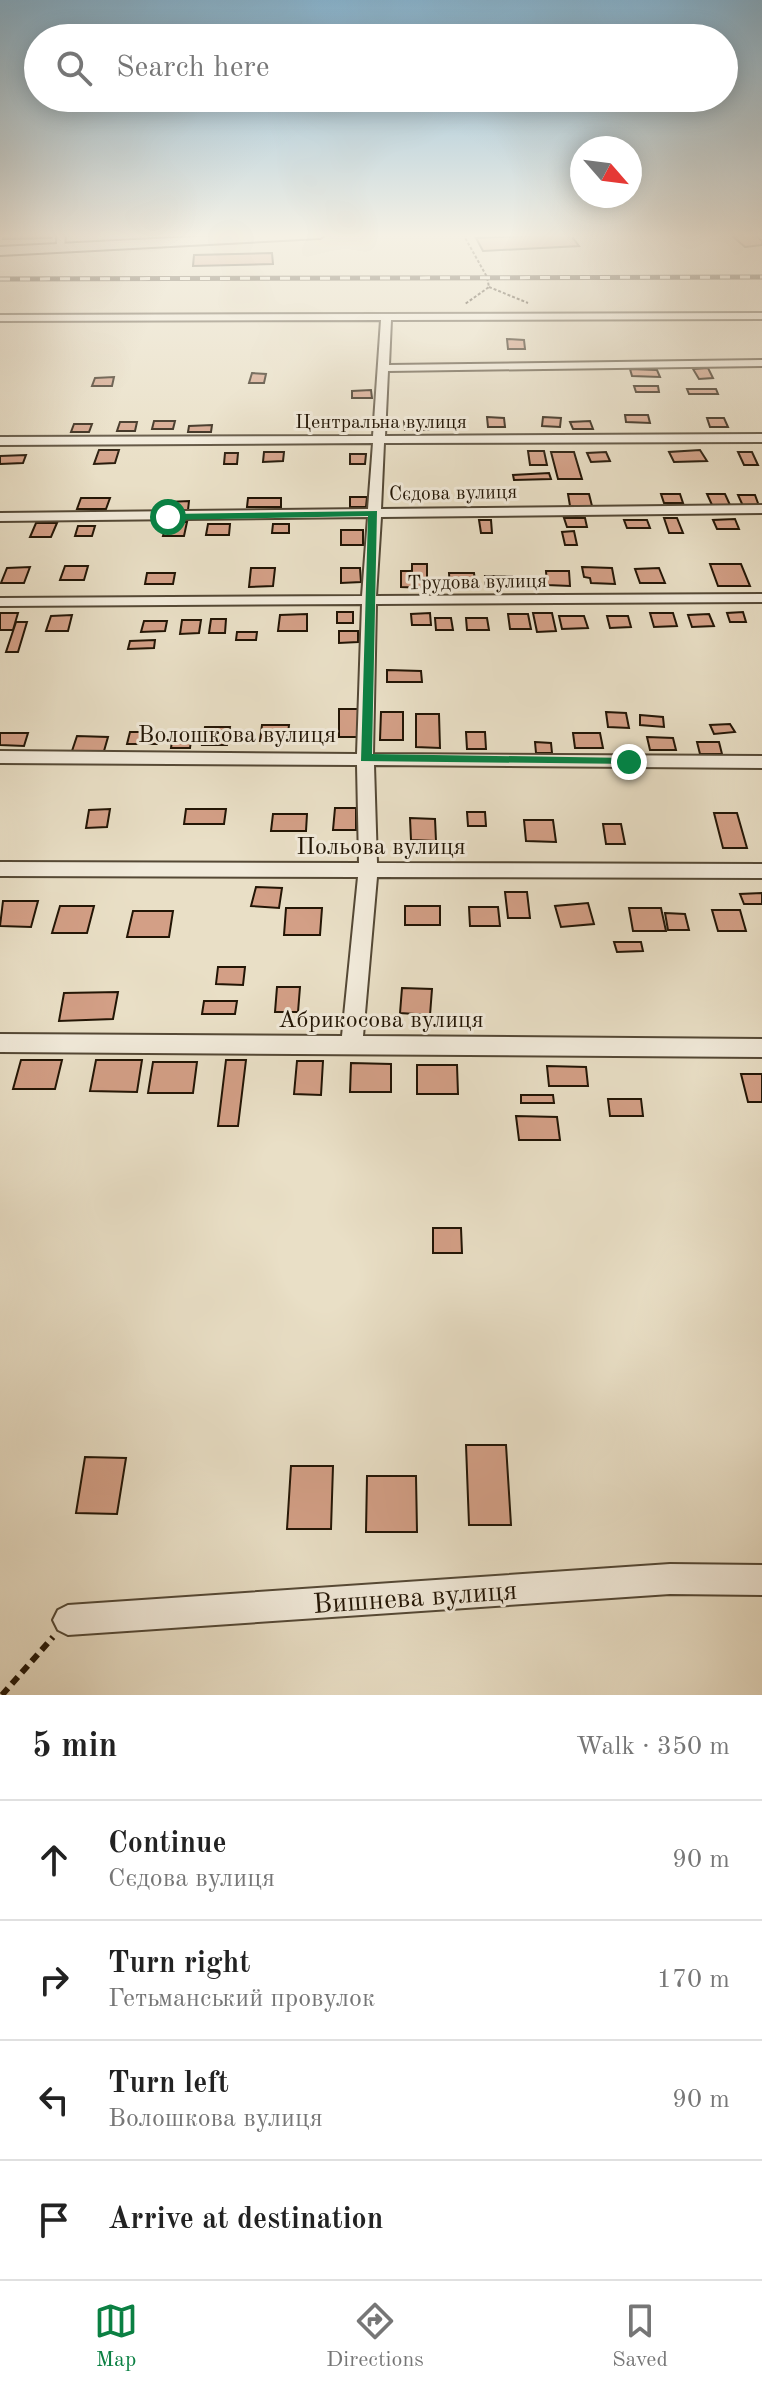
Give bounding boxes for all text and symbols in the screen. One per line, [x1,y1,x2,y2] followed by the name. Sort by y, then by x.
[24,24,738,112] search box
[52,46,96,90] icon: search
[116,53,270,83] text: Search here
[570,136,642,208] north arrow
[295,413,467,433] street label: Центральна вулиця
[389,483,517,505] street label: Сєдова вулиця
[150,499,186,535] route start
[407,572,547,594] street label: Трудова вулиця
[138,724,336,748] street label: Волошкова вулиця
[611,744,647,780] route end
[296,836,466,860] street label: Польова вулиця
[278,1009,484,1033] street label: Абрикосова вулиця
[312,1578,518,1620] street label: Вишнева вулиця
[32,1730,117,1764] text: 5 min
[576,1734,730,1760] text: Walk · 350 m
[108,1829,227,1859] text: Continue
[32,1838,76,1882] icon: ahead
[672,1847,730,1873] text: 90 m
[108,1866,275,1892] text: Сєдова вулиця
[108,1949,250,1979] text: Turn right
[32,1958,76,2002] icon: right
[657,1967,730,1993] text: 170 m
[108,1986,375,2012] text: Гетьманський провулок
[108,2069,229,2099] text: Turn left
[32,2078,76,2122] icon: left
[672,2087,730,2113] text: 90 m
[108,2106,323,2132] text: Волошкова вулиця
[32,2198,76,2242] icon: arrive
[108,2205,383,2235] text: Arrive at destination
[94,2299,138,2374] tab: Map
[326,2299,424,2374] tab: Directions
[612,2299,668,2374] tab: Saved

